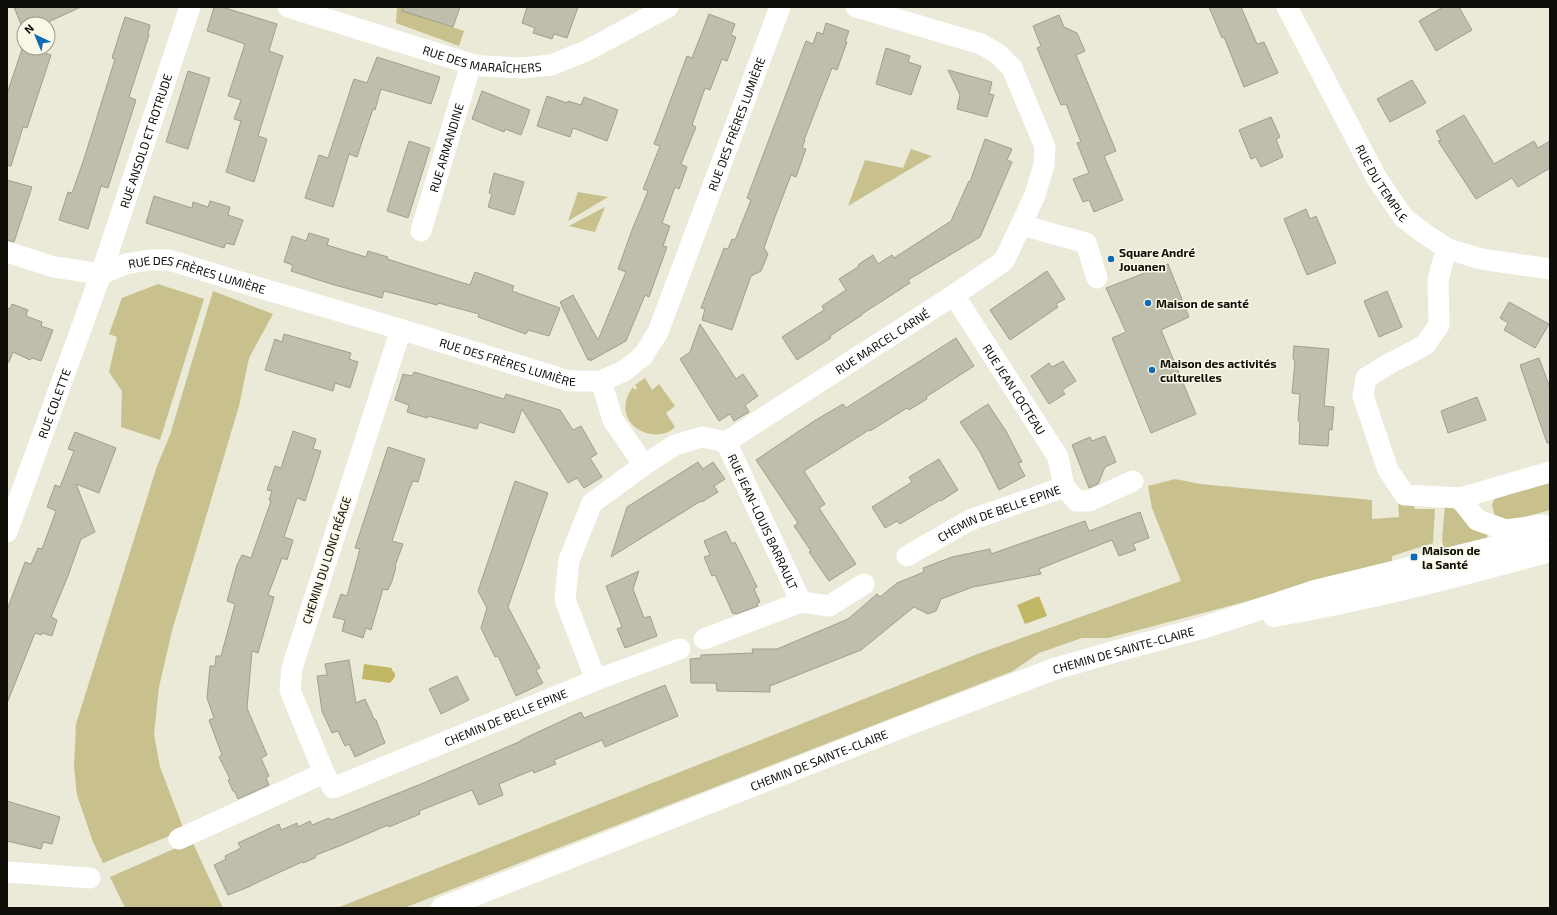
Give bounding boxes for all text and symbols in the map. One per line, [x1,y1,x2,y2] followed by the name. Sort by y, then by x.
[16,16,56,56] north arrow
[21,21,36,36] text: N
[421,42,542,75] street label: RUE DES MARAÎCHERS
[705,55,768,193] street label: RUE DES FRÈRES LUMIÈRE
[117,72,174,210] street label: RUE ANSOLD ET ROTRUDE
[426,101,466,194] street label: RUE ARMANDINE
[1353,142,1410,225] street label: RUE DU TEMPLE
[1119,245,1195,273] place label: Square André Jouanen
[127,253,267,296] street label: RUE DES FRÈRES LUMIÈRE
[1106,254,1116,264] marker: Square André Jouanen
[1156,296,1249,310] place label: Maison de santé
[1143,298,1153,308] marker: Maison de santé
[833,306,932,377] street label: RUE MARCEL CARNÉ
[438,335,576,388] street label: RUE DES FRÈRES LUMIÈRE
[980,341,1049,437] street label: RUE JEAN COCTEAU
[1160,356,1277,384] place label: Maison des activités culturelles
[1147,365,1157,375] marker: Maison des activités culturelles
[35,366,73,440] street label: RUE COLETTE
[726,452,801,592] street label: RUE JEAN-LOUIS BARRAULT
[935,482,1063,544] street label: CHEMIN DE BELLE EPINE
[299,494,353,626] street label: CHEMIN DU LONG RÉAGE
[1422,543,1481,571] place label: Maison de la Santé
[1409,552,1419,562] marker: Maison de la Santé
[1051,623,1196,676] street label: CHEMIN DE SAINTE-CLAIRE
[442,685,570,749] street label: CHEMIN DE BELLE EPINE
[748,726,890,793] street label: CHEMIN DE SAINTE-CLAIRE

